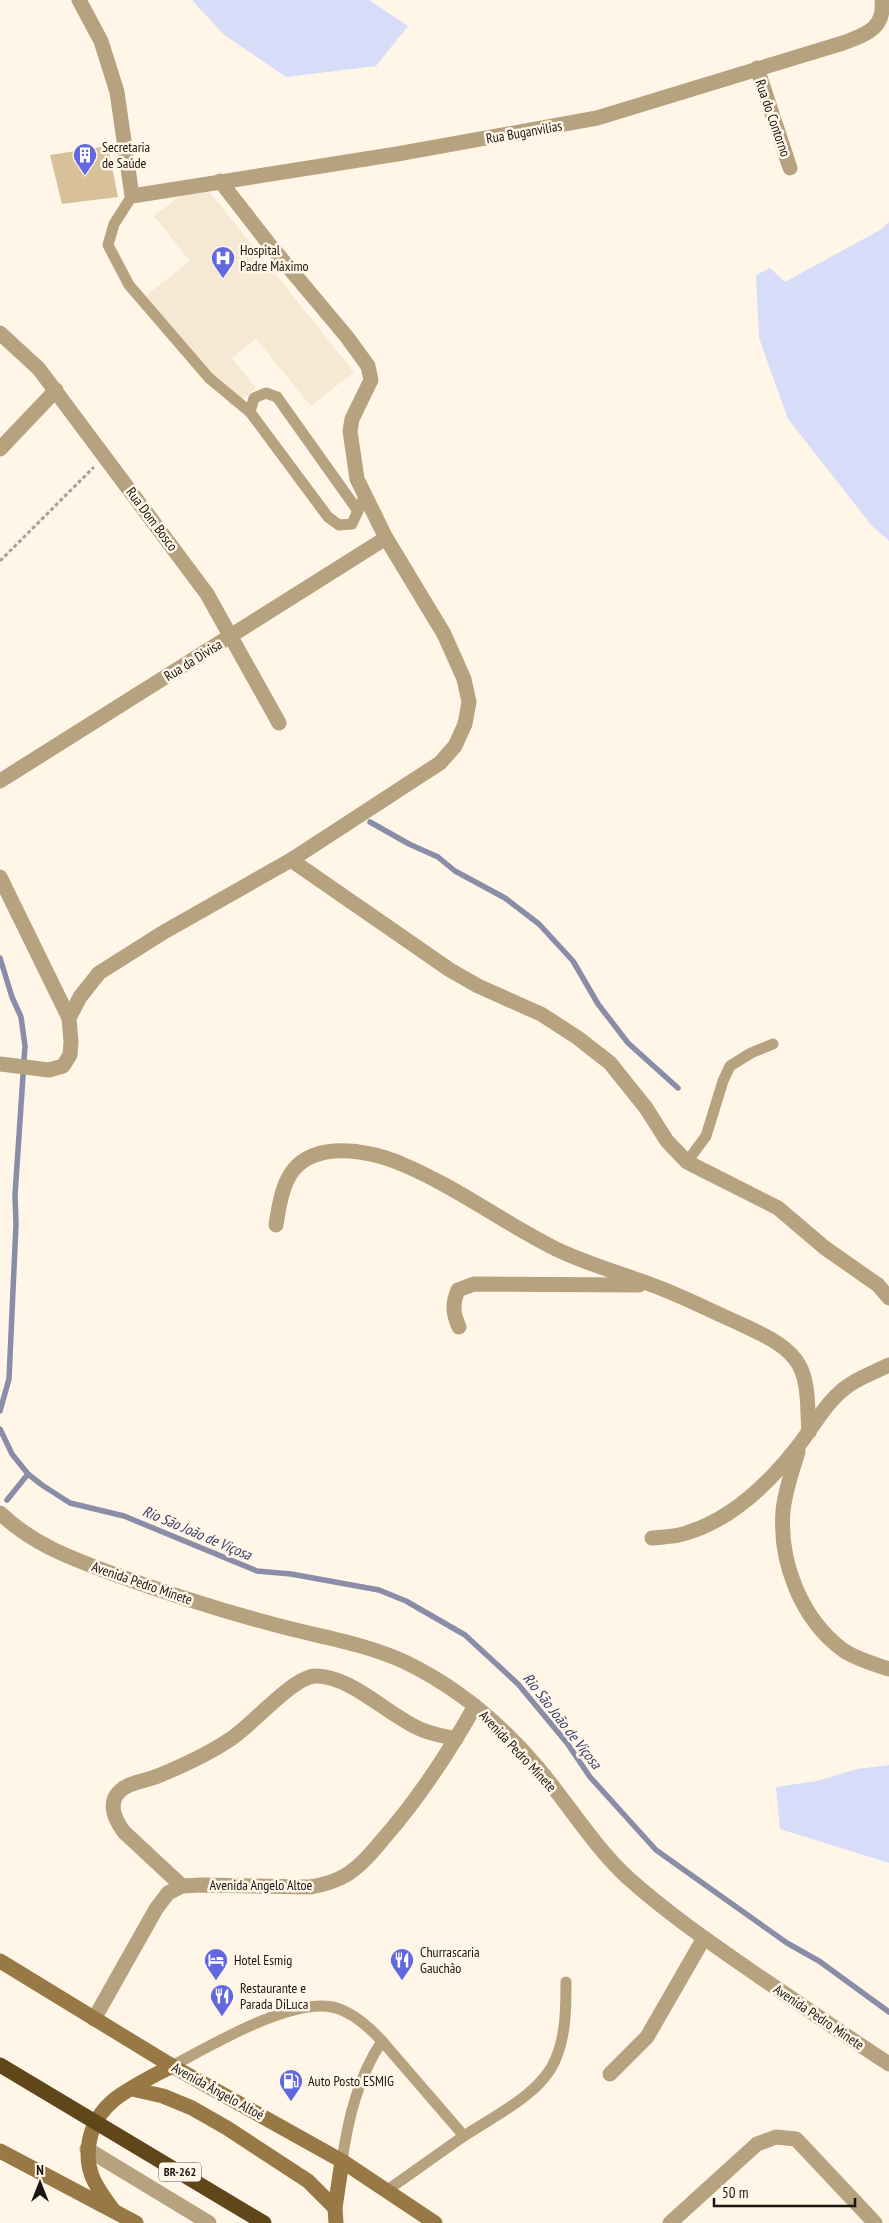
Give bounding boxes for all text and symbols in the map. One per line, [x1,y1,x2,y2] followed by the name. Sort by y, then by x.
[751,77,795,159] street label: Rua do Contorno
[485,116,564,148] street label: Rua Buganvilias
[102,138,150,172] place label: Secretaria de Saúde
[72,142,98,176] building icon: Secretaria de Saúde
[240,241,309,275] place label: Hospital Padre Máximo
[210,245,236,279] hospital icon: Hospital Padre Máximo
[122,484,182,554] street label: Rua Dom Bosco
[161,635,225,685] street label: Rua da Divisa
[140,1501,255,1564] water label: Rio São João de Viçosa
[89,1557,195,1609] street label: Avenida Pedro Minete
[519,1669,606,1773] water label: Rio São João de Viçosa
[476,1706,561,1796] street label: Avenida Pedro Minete
[210,1876,313,1894] street label: Avenida Angelo Altoe
[420,1943,480,1977] place label: Churrascaria Gauchão
[203,1947,229,1981] hotel icon: Hotel Esmig
[389,1947,415,1981] restaurant icon: Churrascaria Gauchão
[234,1951,292,1969] place label: Hotel Esmig
[240,1979,308,2013] place label: Restaurante e Parada DiLuca
[770,1980,868,2054] street label: Avenida Pedro Minete
[209,1983,235,2017] restaurant icon: Restaurante e Parada DiLuca
[169,2058,267,2124] street label: Avenida Ângelo Altoé
[278,2068,304,2102] fuel station icon: Auto Posto ESMIG
[308,2072,394,2090] place label: Auto Posto ESMIG
[15,2158,65,2208] north arrow
[36,2161,44,2179] text: N
[159,2162,201,2182] road number: BR-262
[714,2176,855,2208] scale bar
[722,2183,748,2202] text: 50 m

